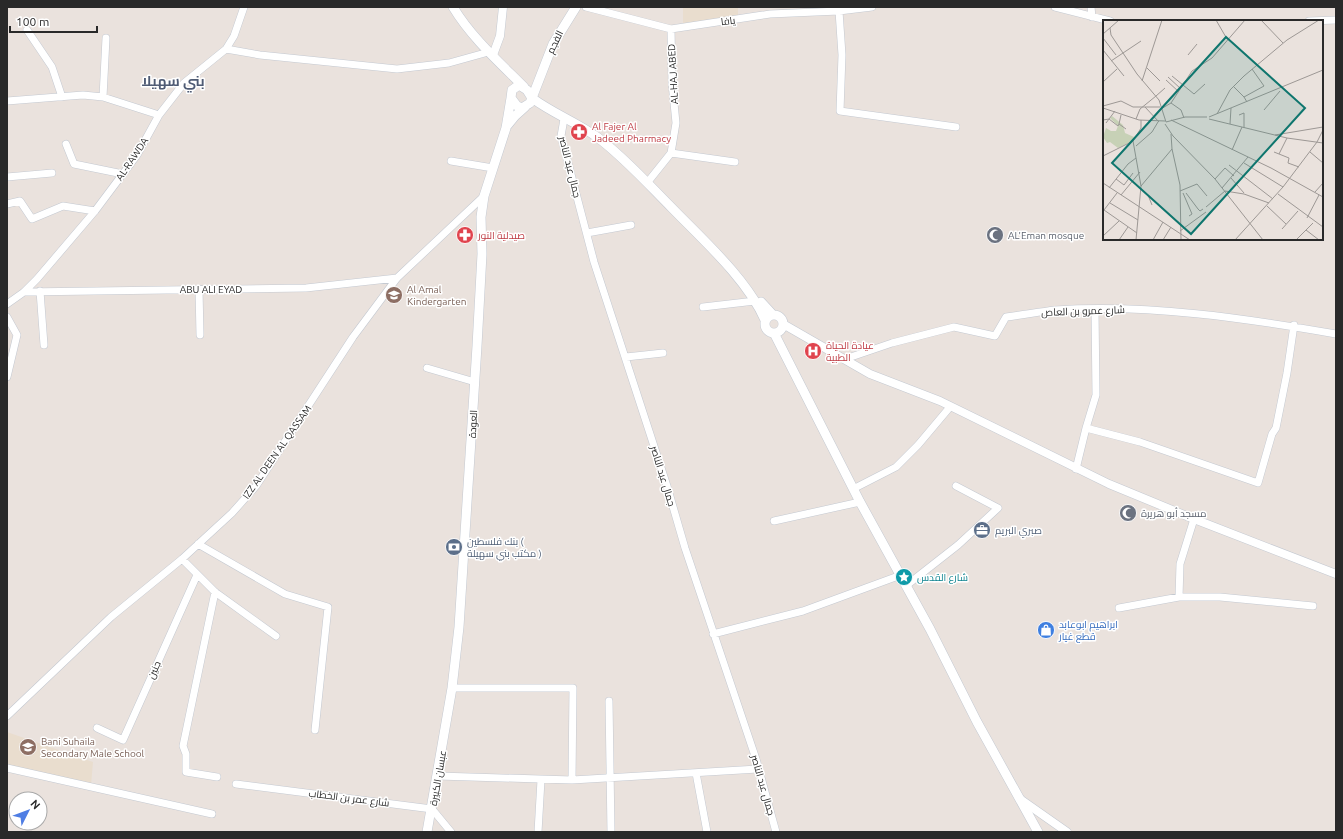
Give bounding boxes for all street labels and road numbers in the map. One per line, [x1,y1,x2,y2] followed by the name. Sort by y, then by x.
[720,15,736,27] street label: يافا
[545,29,567,56] street label: الفجم
[666,44,680,104] street label: AL-HAJ ABED
[556,134,583,199] street label: جمال عبد الناصر
[114,135,151,183] street label: AL-RAWDA
[180,284,242,295] street label: ABU ALI EYAD
[1041,304,1125,319] street label: شارع عمرو بن العاص
[240,403,314,501] street label: IZZ AL DEEN AL QASSAM
[467,410,479,438] street label: العودة
[647,443,677,508] street label: جمال عبد الناصر
[145,659,164,681] street label: جنين
[428,749,449,807] street label: عبسان الكبيرة
[748,752,777,817] street label: جمال عبد الناصر
[308,788,390,809] street label: شارع عمر بن الخطاب

